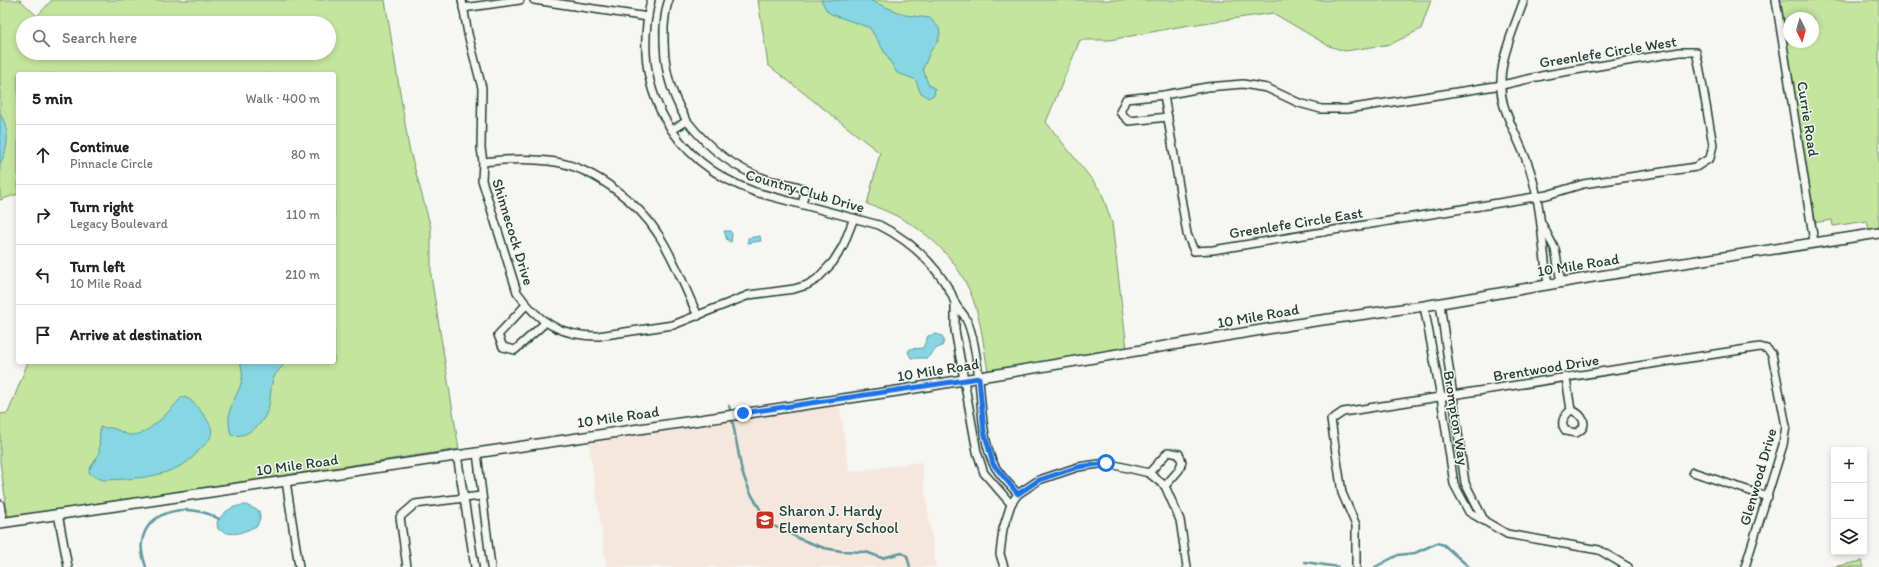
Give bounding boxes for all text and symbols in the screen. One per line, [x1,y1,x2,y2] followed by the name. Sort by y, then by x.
[1783,12,1819,48] north arrow
[16,16,336,60] search box
[30,27,52,49] icon: search
[62,29,137,47] text: Search here
[1538,32,1678,72] street label: Greenlefe Circle West
[1793,80,1823,159] street label: Currie Road
[32,88,72,108] text: 5 min
[246,91,320,106] text: Walk · 400 m
[70,138,129,156] text: Continue
[32,144,54,166] icon: ahead
[291,147,320,162] text: 80 m
[70,156,153,171] text: Pinnacle Circle
[743,165,867,217] street label: Country Club Drive
[488,177,538,287] street label: Shinnecock Drive
[70,198,134,216] text: Turn right
[1228,203,1365,242] street label: Greenlefe Circle East
[32,204,54,226] icon: right
[286,207,320,222] text: 110 m
[70,216,168,231] text: Legacy Boulevard
[1536,250,1620,280] street label: 10 Mile Road
[70,258,125,276] text: Turn left
[32,264,54,286] icon: left
[285,267,320,282] text: 210 m
[70,276,142,291] text: 10 Mile Road
[1216,300,1300,332] street label: 10 Mile Road
[32,324,54,346] icon: arrive
[70,326,202,344] text: Arrive at destination
[1492,351,1600,385] street label: Brentwood Drive
[896,355,980,385] street label: 10 Mile Road
[1440,369,1472,467] street label: Brompton Way
[576,402,660,432] street label: 10 Mile Road
[734,404,752,422] route end
[1736,426,1780,528] street label: Glenwood Drive
[1831,447,1867,555] map controls
[1831,447,1867,483] button: +
[255,450,339,480] street label: 10 Mile Road
[1097,454,1115,472] route start
[1831,483,1867,519] button: −
[779,502,899,537] place label: Sharon J. Hardy Elementary School
[754,509,776,531] school or university icon: Sharon J. Hardy Elementary School
[1831,519,1867,555] button: layers

